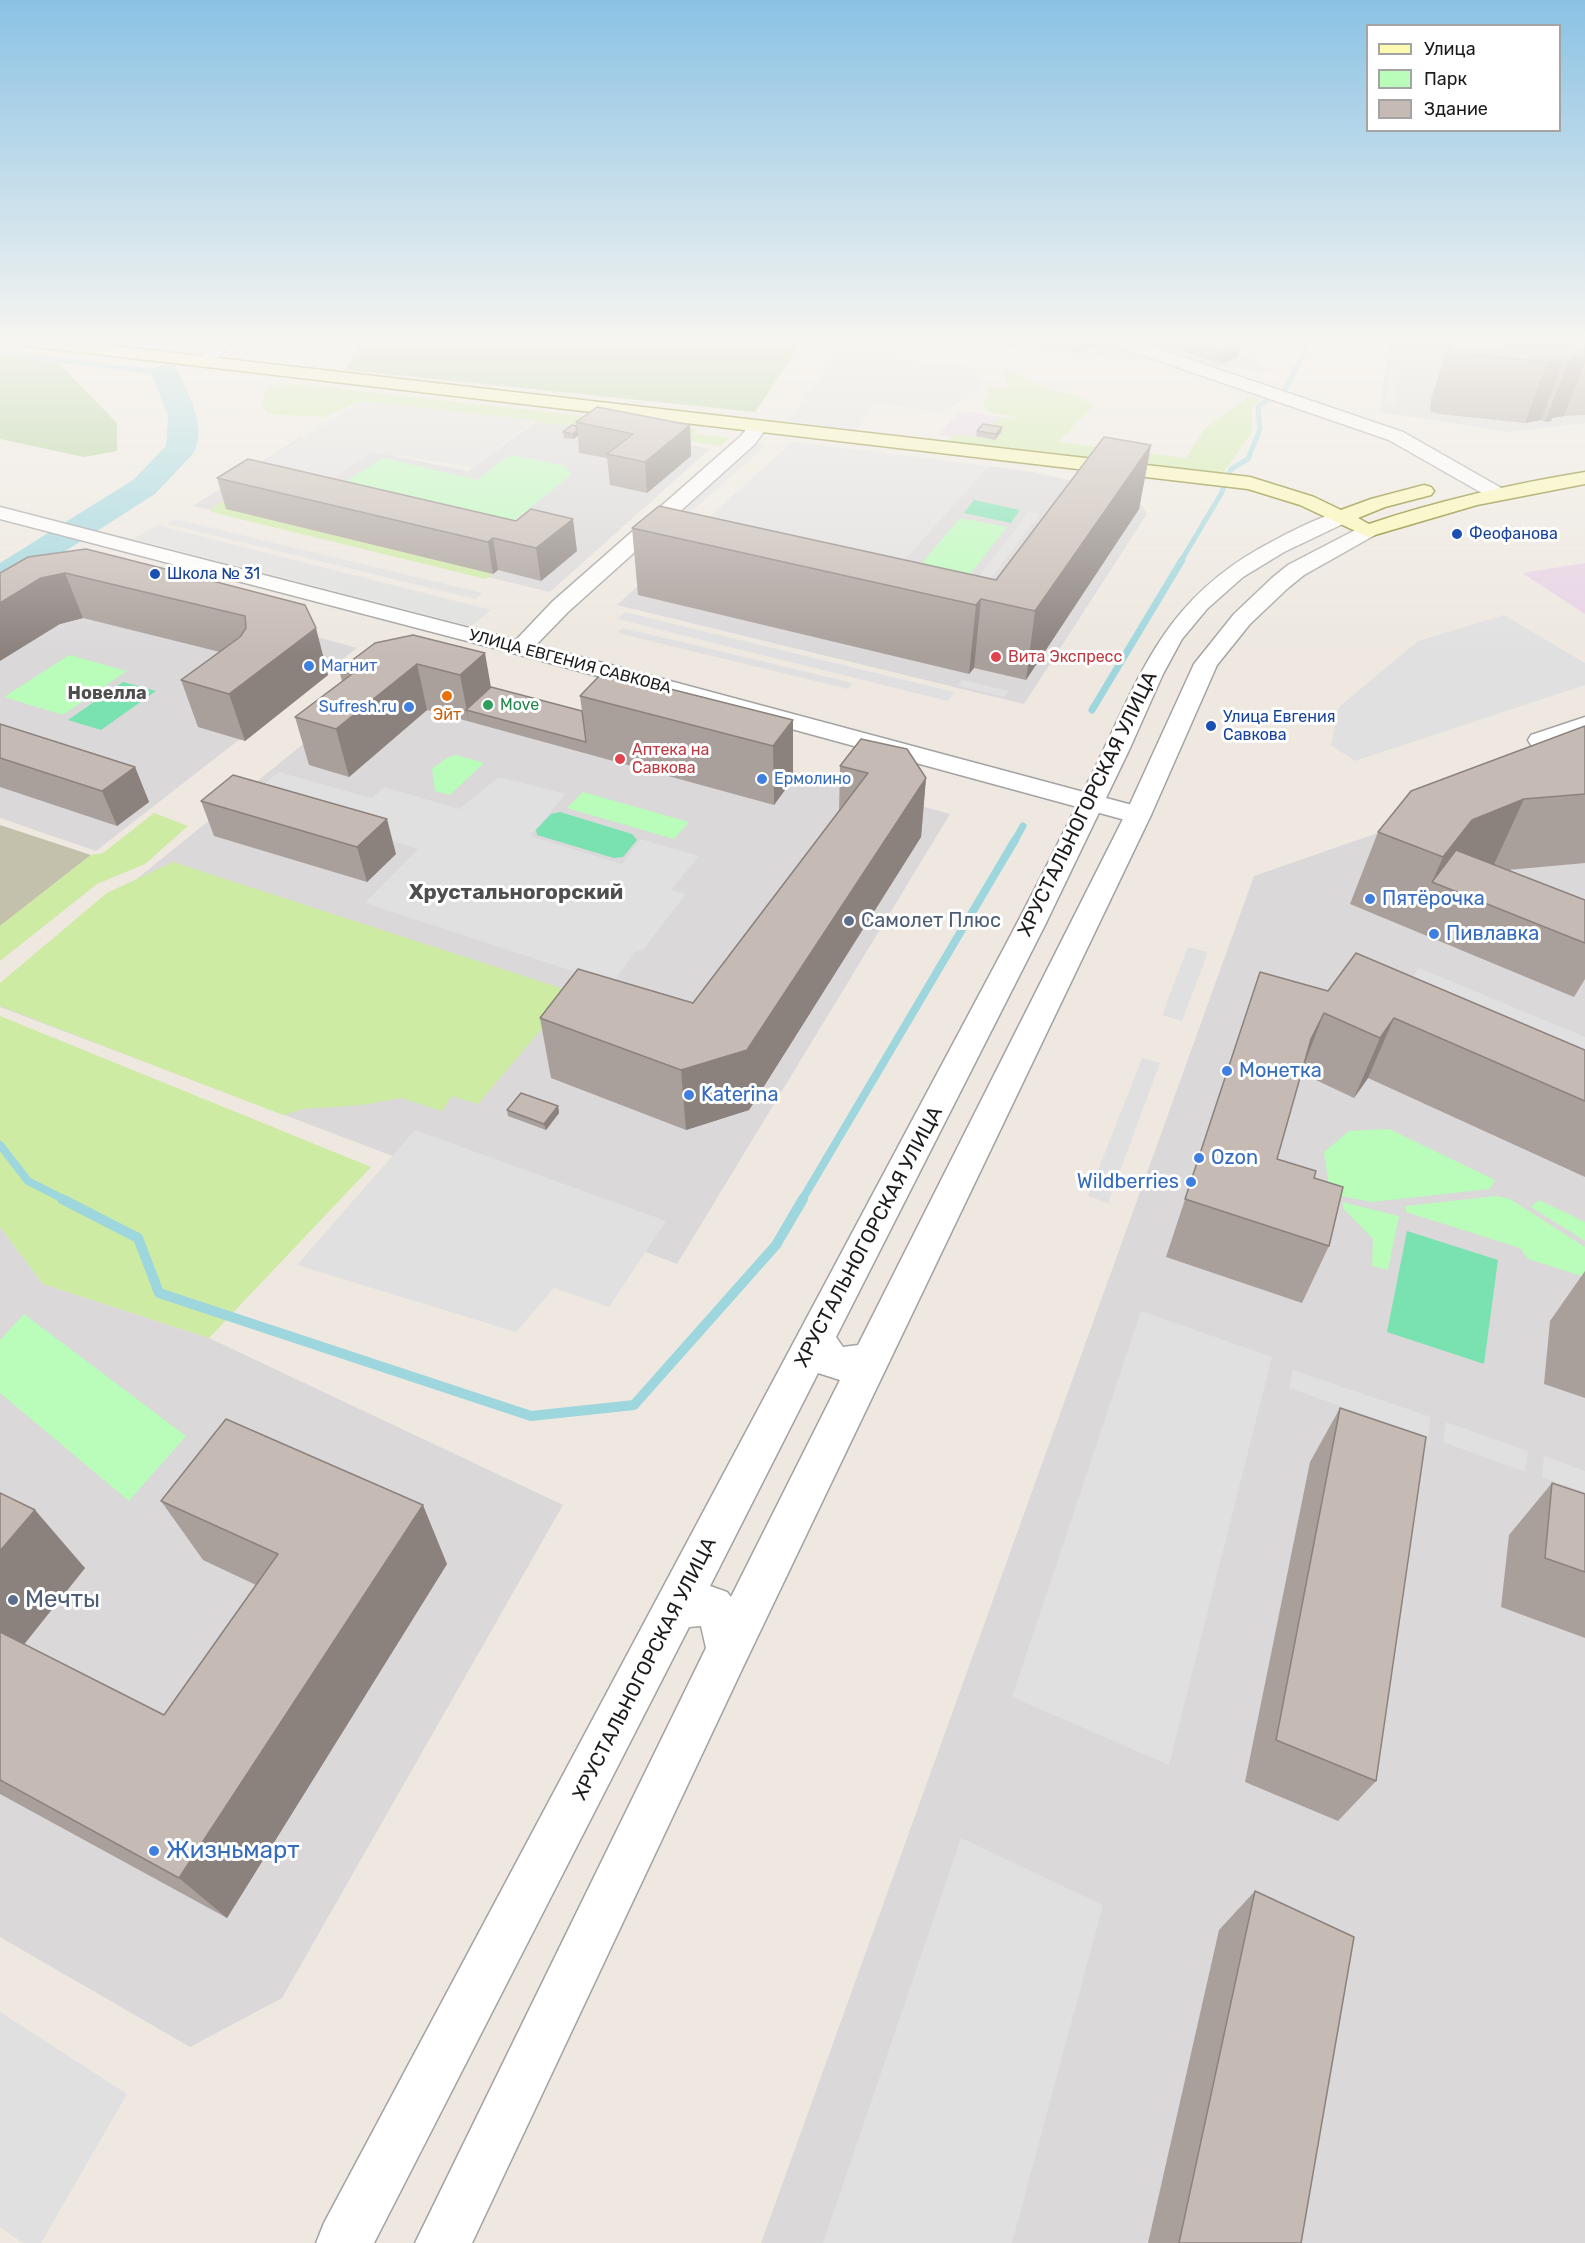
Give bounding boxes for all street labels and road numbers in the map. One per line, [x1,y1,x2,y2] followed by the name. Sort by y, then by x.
[467,626,673,698] street label: УЛИЦА ЕВГЕНИЯ САВКОВА
[1013,668,1163,940] street label: ХРУСТАЛЬНОГОРСКАЯ УЛИЦА
[790,1103,948,1371] street label: ХРУСТАЛЬНОГОРСКАЯ УЛИЦА
[568,1534,722,1804] street label: ХРУСТАЛЬНОГОРСКАЯ УЛИЦА

